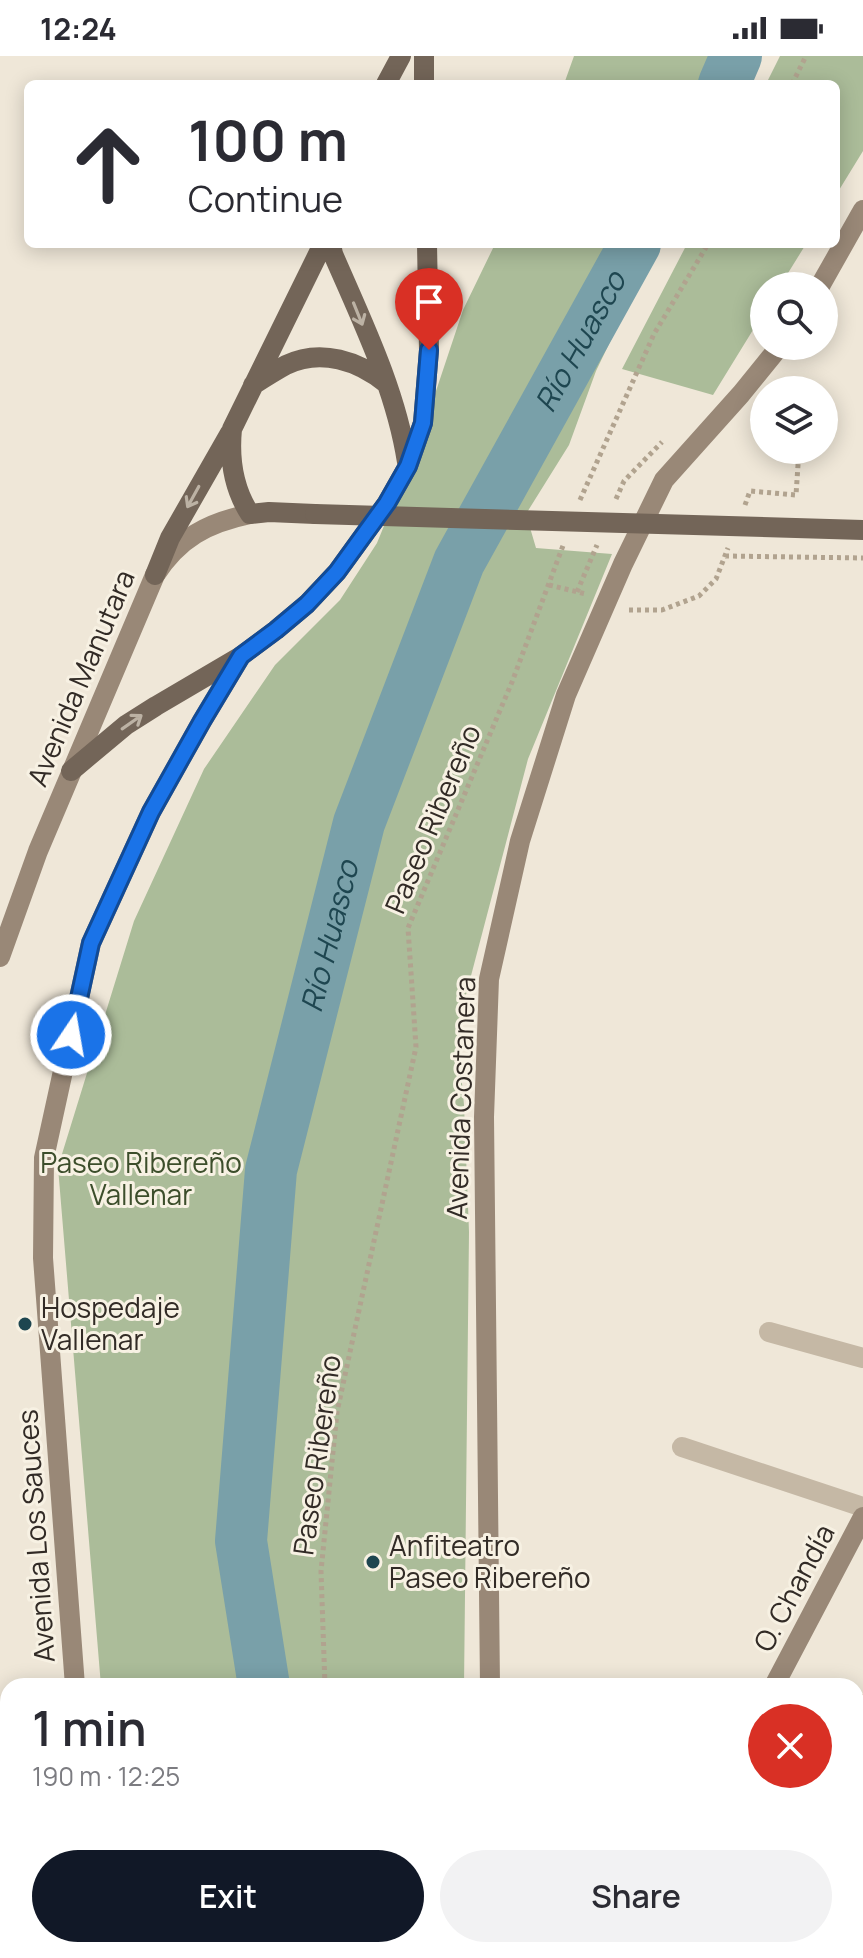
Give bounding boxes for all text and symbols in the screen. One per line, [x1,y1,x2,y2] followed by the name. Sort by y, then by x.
[40,8,117,49] text: 12:24
[188,101,348,178] text: 100 m
[56,112,160,216] icon: ahead
[188,174,343,223] text: Continue
[524,262,636,419] water label: Río Huasco
[395,268,463,350] pin
[750,272,838,464] map controls
[750,272,838,360] button: search
[407,280,451,324] icon: arrive
[352,301,367,326] one-way arrow
[750,376,838,464] button: layers
[185,485,201,508] one-way arrow
[17,564,143,792] street label: Avenida Manutara
[121,714,142,731] one-way arrow
[375,718,489,919] street label: Paseo Ribereño
[290,854,368,1016] water label: Río Huasco
[437,976,483,1220] street label: Avenida Costanera
[29,993,113,1077] position arrow
[40,1143,242,1213] park label: Paseo Ribereño Vallenar
[41,1288,180,1358] place label: Hospedaje Vallenar
[16,1315,34,1333] marker: Hospedaje Vallenar
[283,1352,349,1557] street label: Paseo Ribereño
[7,1408,63,1664] street label: Avenida Los Sauces
[744,1517,843,1658] street label: O. Chandía
[389,1526,591,1596] place label: Anfiteatro Paseo Ribereño
[364,1553,382,1571] marker: Anfiteatro Paseo Ribereño
[32,1695,146,1760] text: 1 min
[748,1704,832,1788] button: close
[32,1758,180,1794] text: 190 m · 12:25
[32,1850,424,1942] button: Exit
[440,1850,832,1942] button: Share

